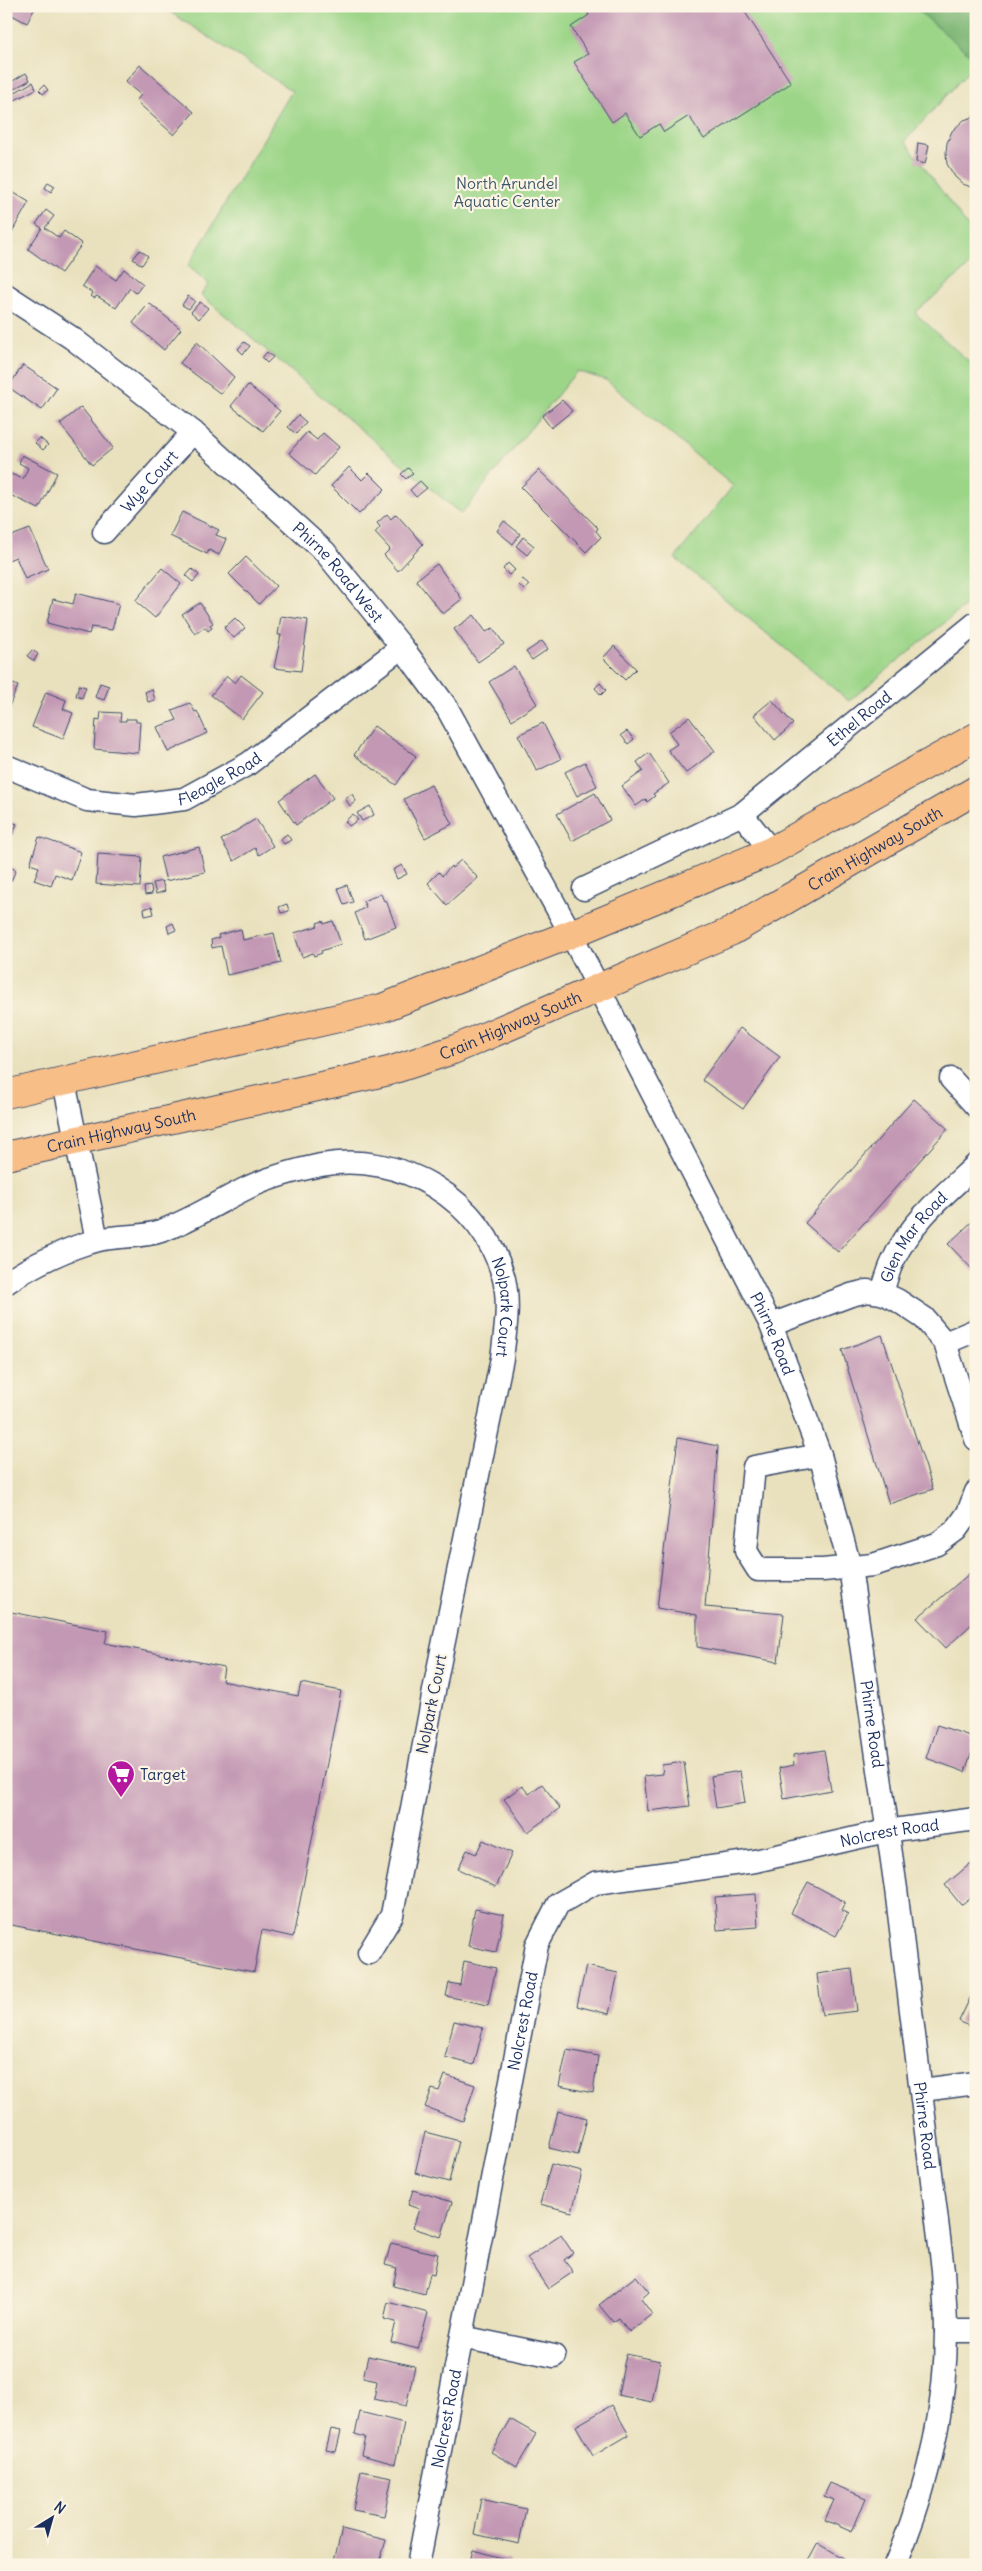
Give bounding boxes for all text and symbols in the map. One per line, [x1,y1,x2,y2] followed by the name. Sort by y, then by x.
[454,173,561,211] park label: North Arundel Aquatic Center
[116,446,182,516] street label: Wye Court
[289,518,388,627] street label: Phirne Road West
[823,686,895,751] street label: Ethel Road
[177,748,265,810] street label: Fleagle Road
[804,802,946,895] street label: Crain Highway South
[437,986,584,1064] street label: Crain Highway South
[45,1104,198,1157] street label: Crain Highway South
[876,1187,951,1285] street label: Glen Mar Road
[487,1254,517,1359] street label: Nolpark Court
[746,1289,799,1378] street label: Phirne Road
[412,1652,451,1755] street label: Nolpark Court
[856,1679,889,1769] street label: Phirne Road
[106,1759,136,1798] supermarket icon: Target
[140,1764,186,1784] place label: Target
[838,1814,940,1851] street label: Nolcrest Road
[503,1970,542,2072] street label: Nolcrest Road
[910,2081,941,2171] street label: Phirne Road
[427,2367,465,2470] street label: Nolcrest Road
[28,2494,78,2544] north arrow
[51,2498,69,2518] text: N

